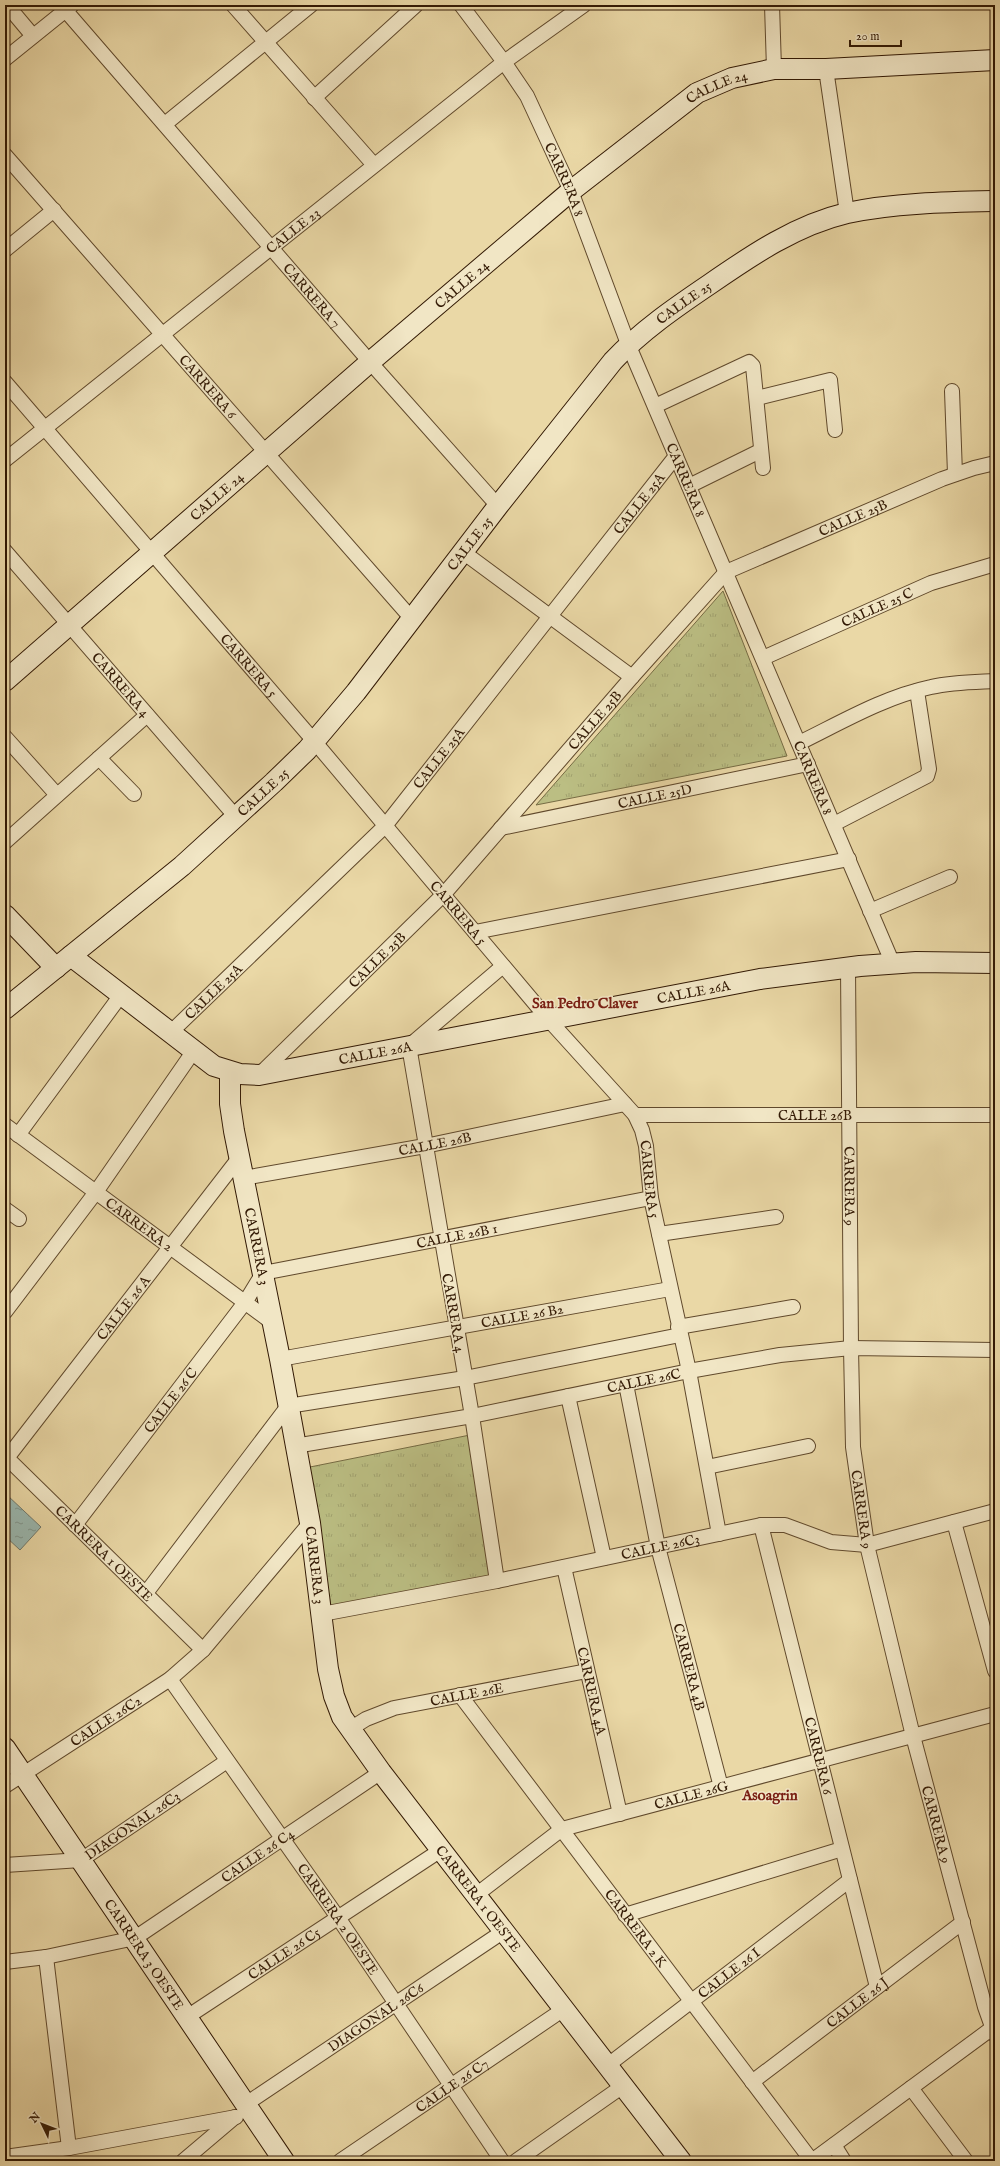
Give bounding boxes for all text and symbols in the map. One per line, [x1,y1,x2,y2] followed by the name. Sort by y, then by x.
[850,22,901,48] scale bar
[856,29,879,44] text: 20 m
[683,67,749,108] street label: CALLE 24
[540,140,588,219] street label: CARRERA 8
[263,204,324,258] street label: CALLE 23
[431,257,493,313] street label: CALLE 24
[278,260,344,332] street label: CARRERA 7
[653,278,715,329] street label: CALLE 25
[174,351,241,424] street label: CARRERA 6
[661,440,709,520] street label: CARRERA 8
[187,468,248,525] street label: CALLE 24
[610,469,670,538] street label: CALLE 25A
[816,496,890,541] street label: CALLE 25B
[444,513,497,575] street label: CALLE 25
[839,584,916,632] street label: CALLE 25 C
[216,630,281,702] street label: CARRERA 5
[87,649,154,722] street label: CARRERA 4
[565,687,626,754] street label: CALLE 25B
[410,724,469,793] street label: CALLE 25A
[789,738,836,818] street label: CARRERA 8
[234,765,293,821] street label: CALLE 25
[616,780,693,813] street label: CALLE 25D
[426,877,490,949] street label: CARRERA 5
[345,928,410,992] street label: CALLE 25B
[181,960,247,1024] street label: CALLE 25A
[656,977,732,1009] street label: CALLE 26A
[532,994,638,1013] district label: San Pedro Claver
[337,1038,414,1070] street label: CALLE 26A
[778,1107,852,1125] street label: CALLE 26B
[397,1128,473,1161] street label: CALLE 26B
[635,1138,663,1220] street label: CARRERA 5
[839,1146,858,1226] street label: CARRERA 9
[101,1194,177,1256] street label: CARRERA 2
[240,1206,273,1287] street label: CARRERA 3
[415,1220,499,1253] street label: CALLE 26B 1
[93,1272,155,1344] street label: CALLE 26 A
[437,1272,469,1354] street label: CARRERA 4
[480,1300,565,1333] street label: CALLE 26 B2
[140,1364,202,1437] street label: CALLE 26 C
[606,1365,682,1398] street label: CALLE 26C
[846,1469,876,1551] street label: CARRERA 9
[51,1502,157,1606] street label: CARRERA 1 OESTE
[300,1525,328,1605] street label: CARRERA 3
[620,1530,701,1564] street label: CALLE 26C3
[668,1621,709,1713] street label: CARRERA 4B
[572,1645,610,1737] street label: CARRERA 4A
[429,1679,505,1711] street label: CALLE 26E
[67,1692,146,1751] street label: CALLE 26C2
[800,1715,837,1798] street label: CARRERA 6
[652,1777,731,1814] street label: CALLE 26G
[917,1784,954,1865] street label: CARRERA 9
[741,1786,798,1805] district label: Asoagrin
[82,1788,184,1865] street label: DIAGONAL 26C3
[218,1825,298,1887] street label: CALLE 26 C4
[431,1842,525,1956] street label: CARRERA 1 OESTE
[293,1860,382,1979] street label: CARRERA 2 OESTE
[600,1886,671,1972] street label: CARRERA 2 K
[100,1896,188,2014] street label: CARRERA 3 OESTE
[245,1924,324,1984] street label: CALLE 26 C5
[695,1944,764,2003] street label: CALLE 26 I
[823,1974,893,2032] street label: CALLE 26 J
[325,1979,428,2057] street label: DIAGONAL 26C6
[412,2055,492,2117] street label: CALLE 26 C7
[22,2104,62,2144] north arrow
[26,2109,44,2127] text: N

